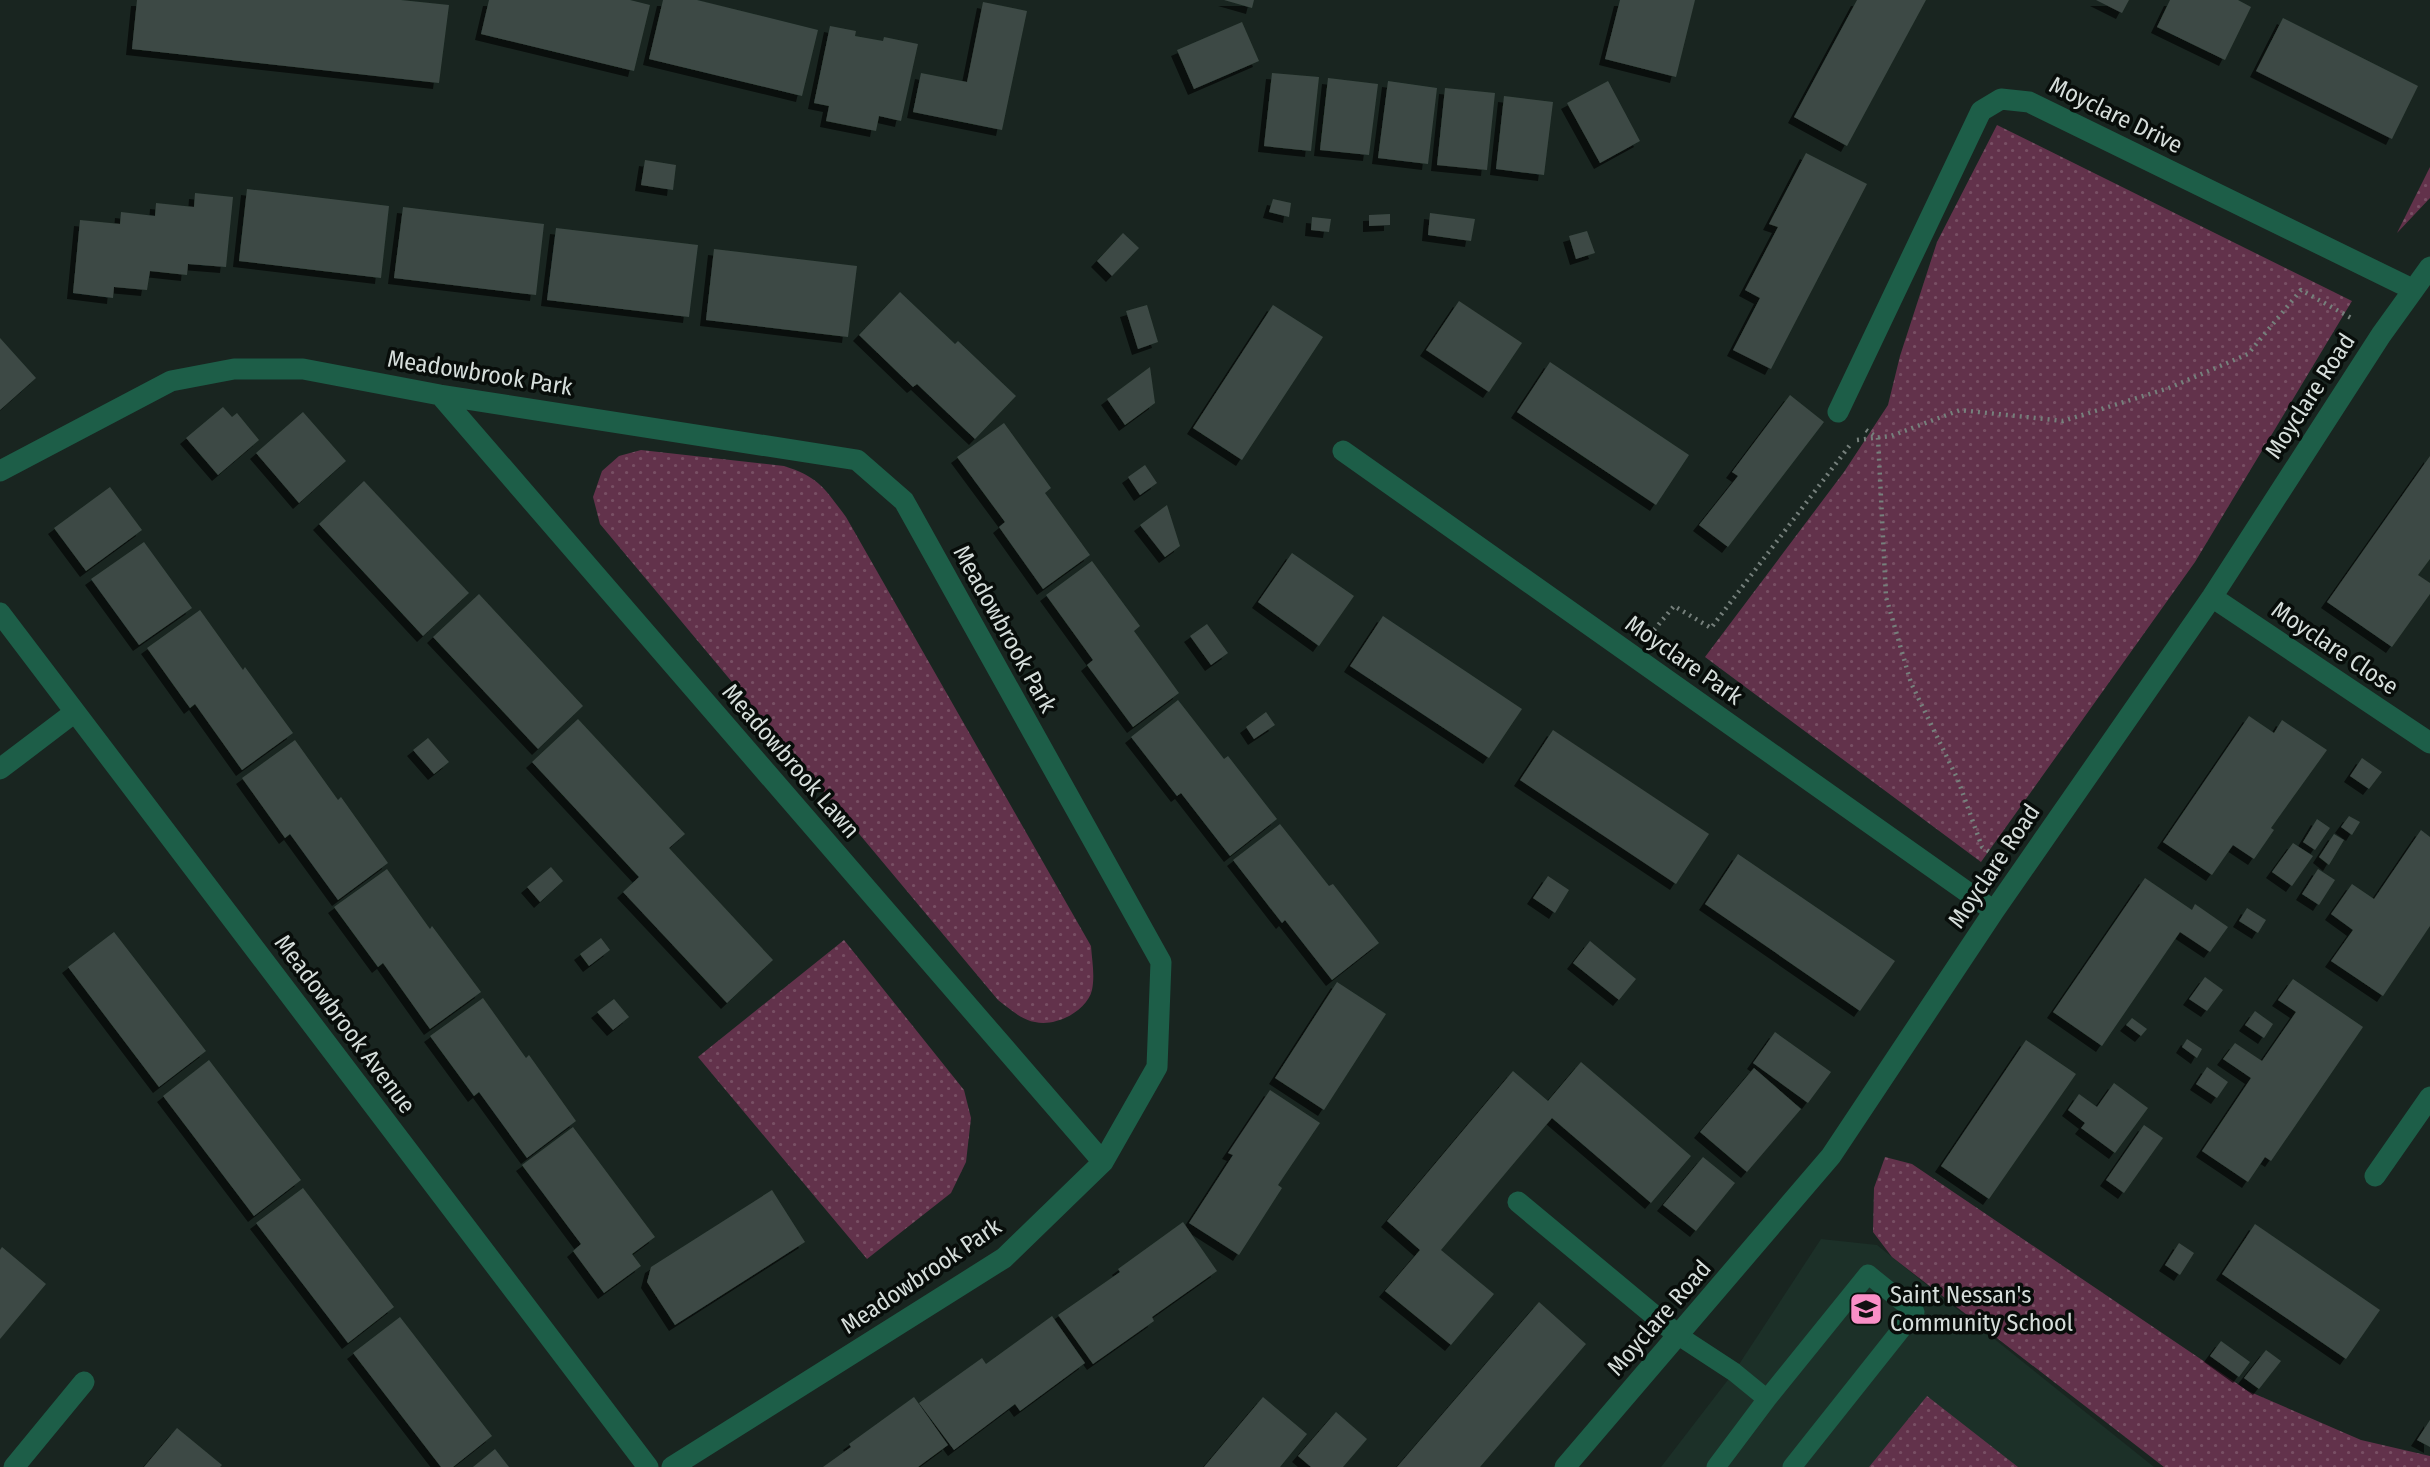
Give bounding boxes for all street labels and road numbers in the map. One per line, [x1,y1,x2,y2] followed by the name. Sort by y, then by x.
[2045,71,2187,159] street label: Moyclare Drive
[2259,328,2361,464] street label: Moyclare Road
[386,345,575,402] street label: Meadowbrook Park
[947,541,1063,718] street label: Meadowbrook Park
[2266,595,2404,701] street label: Moyclare Close
[1620,609,1749,711] street label: Moyclare Park
[717,678,865,844] street label: Meadowbrook Lawn
[1942,799,2046,933] street label: Moyclare Road
[269,929,421,1119] street label: Meadowbrook Avenue
[836,1212,1007,1340] street label: Meadowbrook Park
[1601,1255,1717,1381] street label: Moyclare Road

